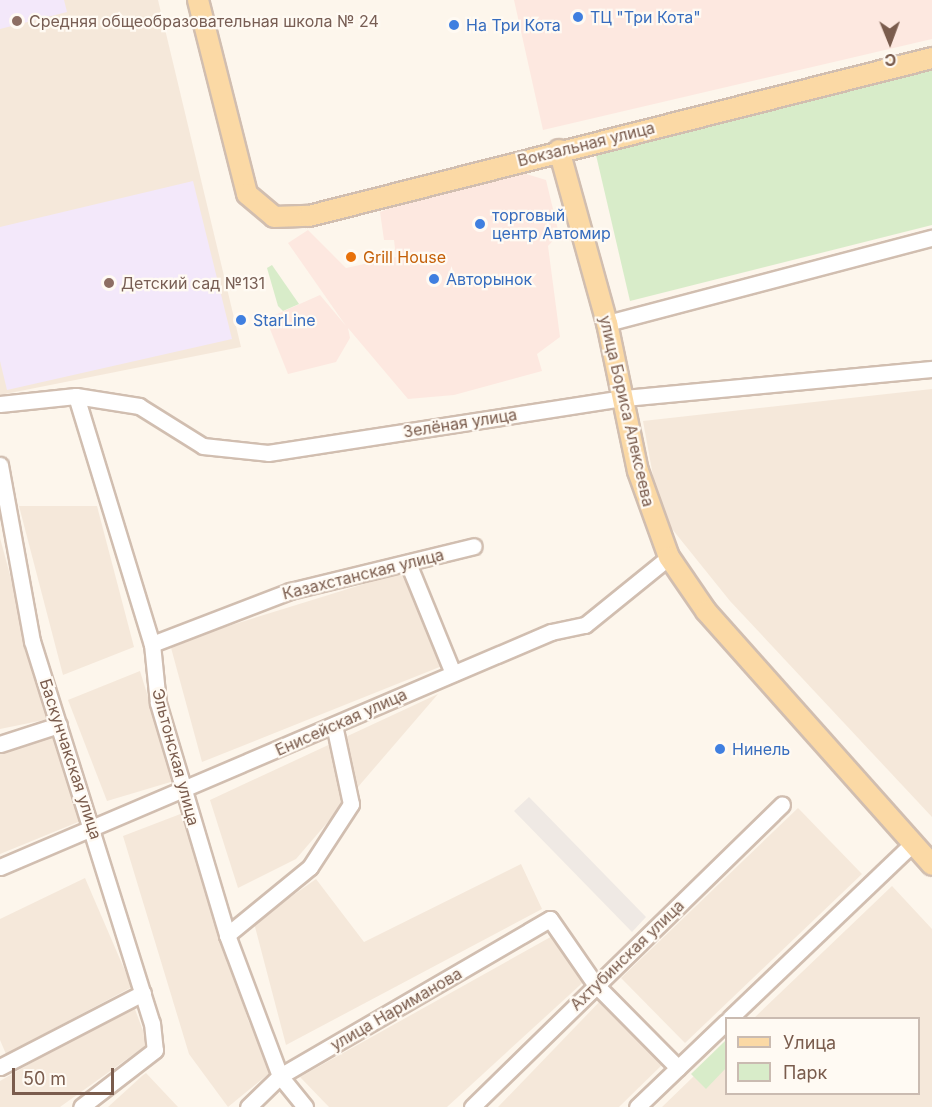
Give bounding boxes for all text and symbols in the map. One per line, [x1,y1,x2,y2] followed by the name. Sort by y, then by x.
[590,7,701,27] place label: ТЦ "Три Кота"
[571,10,585,24] marker: ТЦ "Три Кота"
[29,11,379,31] place label: Средняя общеобразовательная школа № 24
[860,12,920,72] north arrow
[10,14,24,28] marker: Средняя общеобразовательная школа № 24
[466,15,561,35] place label: На Три Кота
[447,18,461,32] marker: На Три Кота
[884,50,896,70] text: С
[515,118,657,170] street label: Вокзальная улица
[492,205,611,243] place label: торговый центр Автомир
[473,217,487,231] marker: торговый центр Автомир
[363,247,446,267] place label: Grill House
[344,250,358,264] marker: Grill House
[446,269,532,289] place label: Авторынок
[427,272,441,286] marker: Авторынок
[121,273,265,293] place label: Детский сад №131
[102,276,116,290] marker: Детский сад №131
[253,310,316,330] place label: StarLine
[234,313,248,327] marker: StarLine
[596,314,658,508] street label: улица Бориса Алексеева
[402,405,518,441] street label: Зелёная улица
[280,545,446,603] street label: Казахстанская улица
[36,676,106,842] street label: Баскунчакская улица
[272,684,410,760] street label: Енисейская улица
[148,686,204,828] street label: Эльтонская улица
[732,739,790,759] place label: Нинель
[713,742,727,756] marker: Нинель
[566,896,688,1014] street label: Ахтубинская улица
[327,964,465,1054] street label: улица Нариманова
[725,1017,920,1095] legend
[783,1032,836,1053] text: Улица
[15,1056,117,1094] scale bar
[783,1062,827,1083] text: Парк
[23,1068,66,1089] text: 50 m

